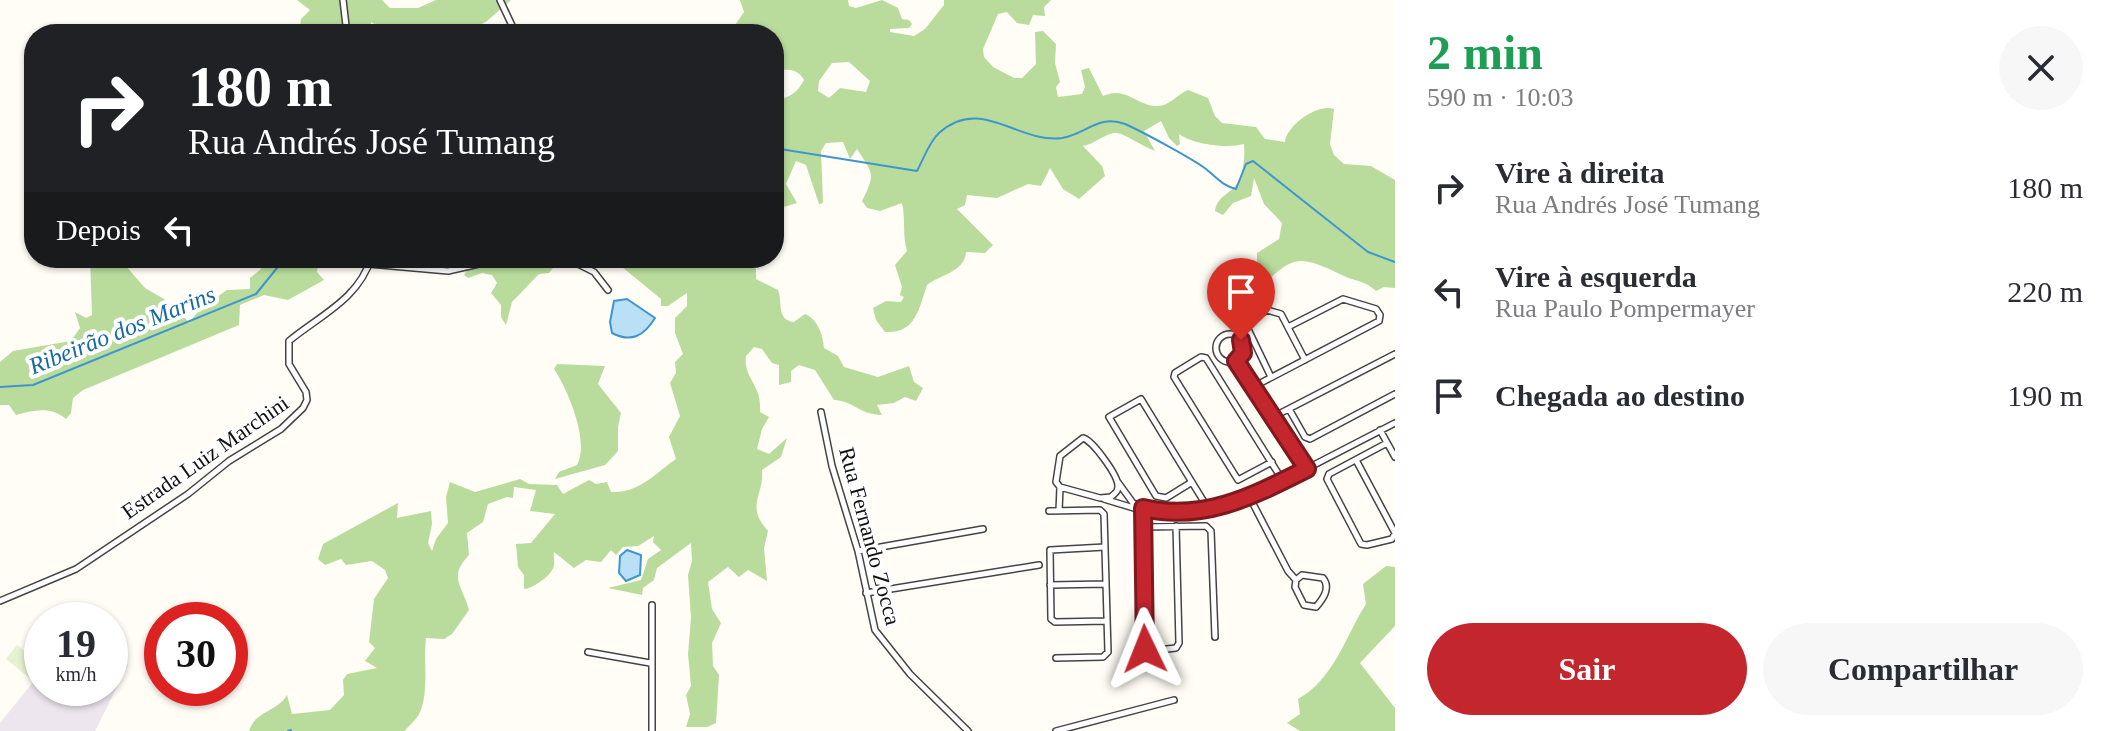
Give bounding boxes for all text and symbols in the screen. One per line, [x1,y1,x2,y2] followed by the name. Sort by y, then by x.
[1427,26,1543,79] text: 2 min
[1999,26,2083,110] button: close
[56,56,160,160] icon: right
[188,56,333,118] text: 180 m
[1427,83,1574,112] text: 590 m · 10:03
[188,122,555,162] text: Rua Andrés José Tumang
[1495,156,1664,189] text: Vire à direita
[1427,166,1471,210] icon: right
[2007,171,2083,204] text: 180 m
[1495,190,1760,219] text: Rua Andrés José Tumang
[157,208,201,252] icon: left
[56,213,141,246] text: Depois
[1207,258,1275,340] pin
[1495,260,1697,293] text: Vire à esquerda
[1219,270,1263,314] icon: arrive
[1427,270,1471,314] icon: left
[2007,275,2083,308] text: 220 m
[24,281,219,380] water label: Ribeirão dos Marins
[1495,294,1755,323] text: Rua Paulo Pompermayer
[1427,374,1471,418] icon: arrive
[1495,379,1745,412] text: Chegada ao destino
[2007,379,2083,412] text: 190 m
[117,390,293,524] street label: Estrada Luiz Marchini
[834,444,906,628] street label: Rua Fernando Zocca
[144,602,248,706] speed limit sign: 30
[1103,607,1187,691] position arrow
[56,621,96,666] text: 19
[1427,623,1747,715] button: Sair
[1763,623,2083,715] button: Compartilhar
[55,663,97,685] text: km/h

